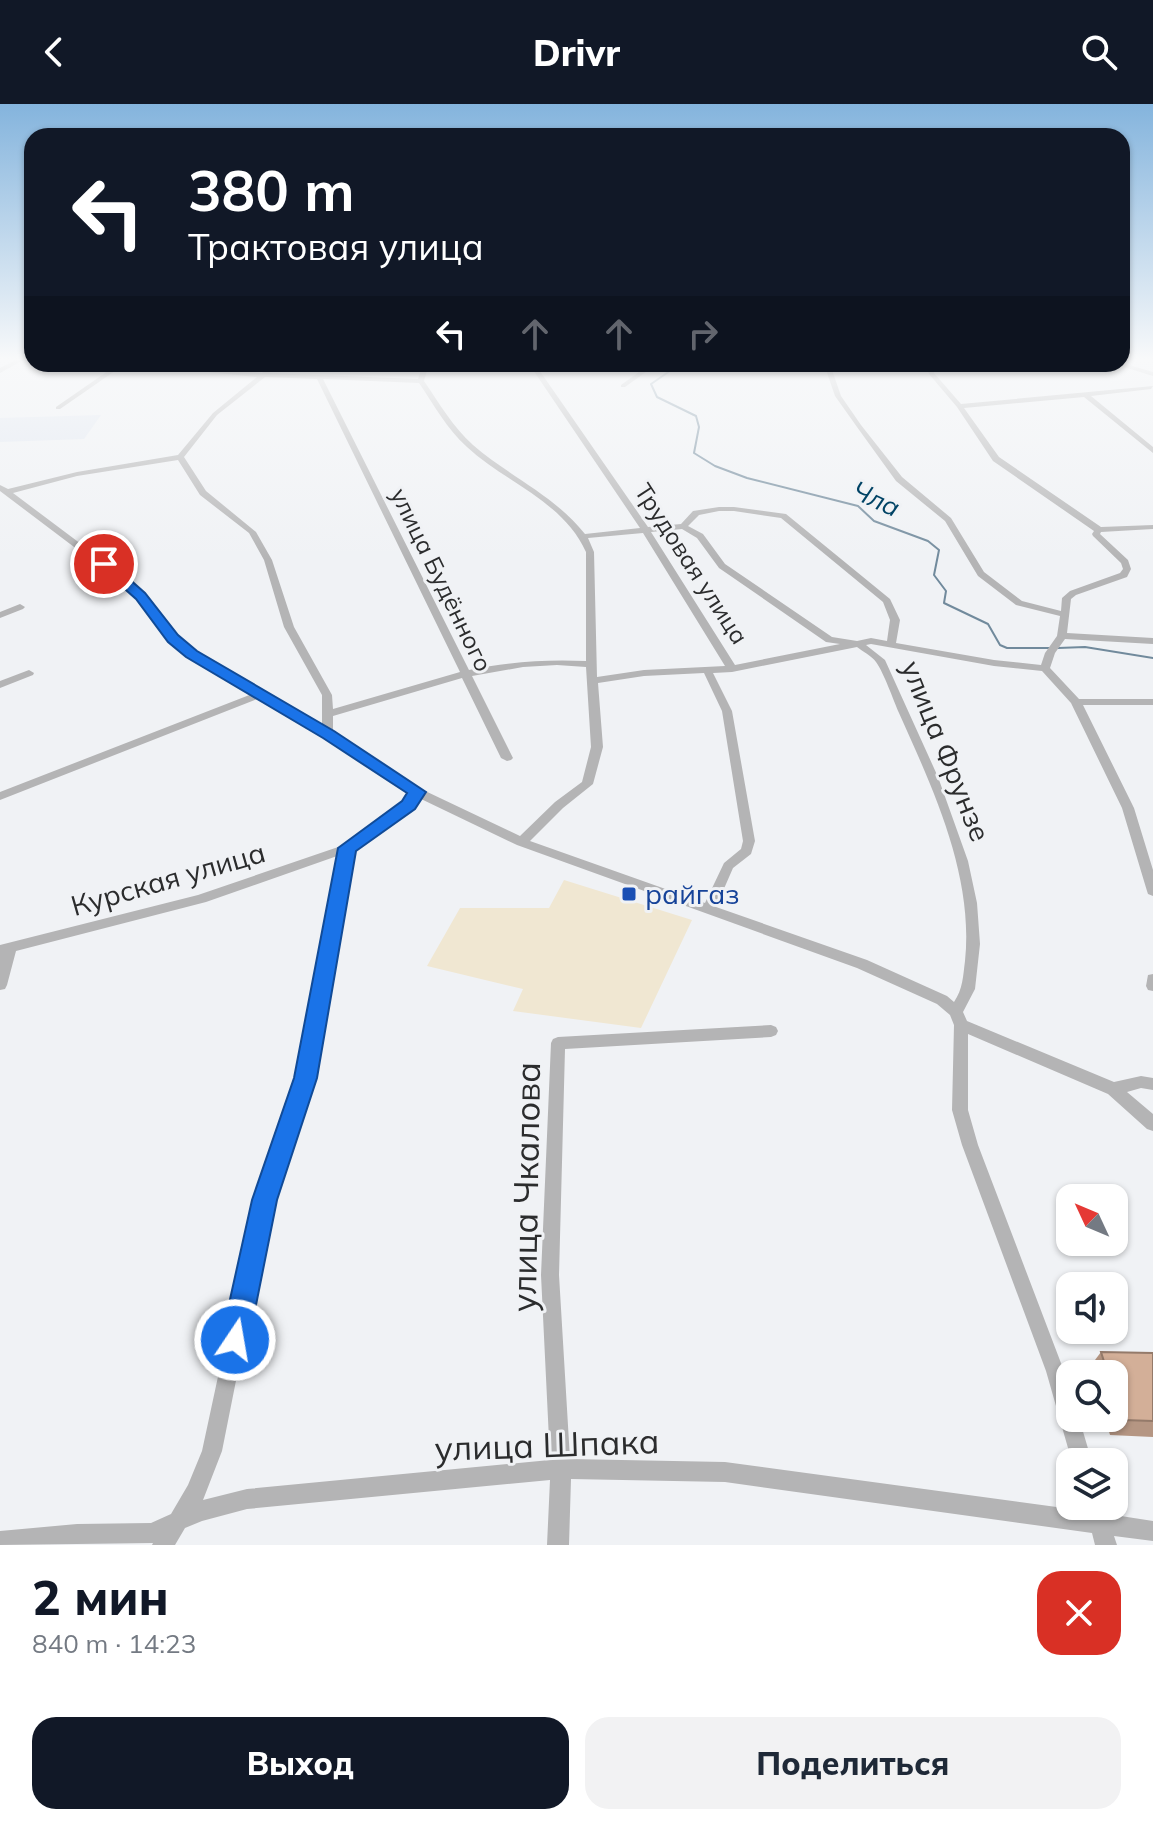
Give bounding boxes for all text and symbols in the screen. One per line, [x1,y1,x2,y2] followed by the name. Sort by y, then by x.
[32,30,76,74] icon: back
[533,30,620,75] text: Drivr
[1077,30,1121,74] icon: search
[188,155,355,225] text: 380 m
[56,160,160,264] icon: left
[188,224,484,269] text: Трактовая улица
[429,312,473,356] icon: left
[513,312,557,356] icon: ahead
[597,312,641,356] icon: ahead
[681,312,725,356] icon: right
[847,473,905,524] water label: Чла
[629,477,755,650] street label: Трудовая улица
[385,483,499,676] street label: улица Будённого
[70,530,138,598] pin
[82,542,126,586] icon: arrive
[894,655,999,846] street label: улица Фрунзе
[67,834,269,923] street label: Курская улица
[645,876,740,911] place label: райгаз
[620,885,638,903] marker: райгаз
[502,1062,549,1312] street label: улица Чкалова
[1056,1184,1128,1256] north arrow
[1056,1184,1128,1520] map controls
[1056,1272,1128,1344] button: sound
[193,1298,277,1382] position arrow
[1056,1360,1128,1432] button: search
[434,1419,660,1470] street label: улица Шпака
[1056,1448,1128,1520] button: layers
[32,1567,169,1627] text: 2 мин
[1037,1571,1121,1655] button: close
[32,1627,196,1660] text: 840 m · 14:23
[32,1717,569,1809] button: Выход
[585,1717,1121,1809] button: Поделиться

